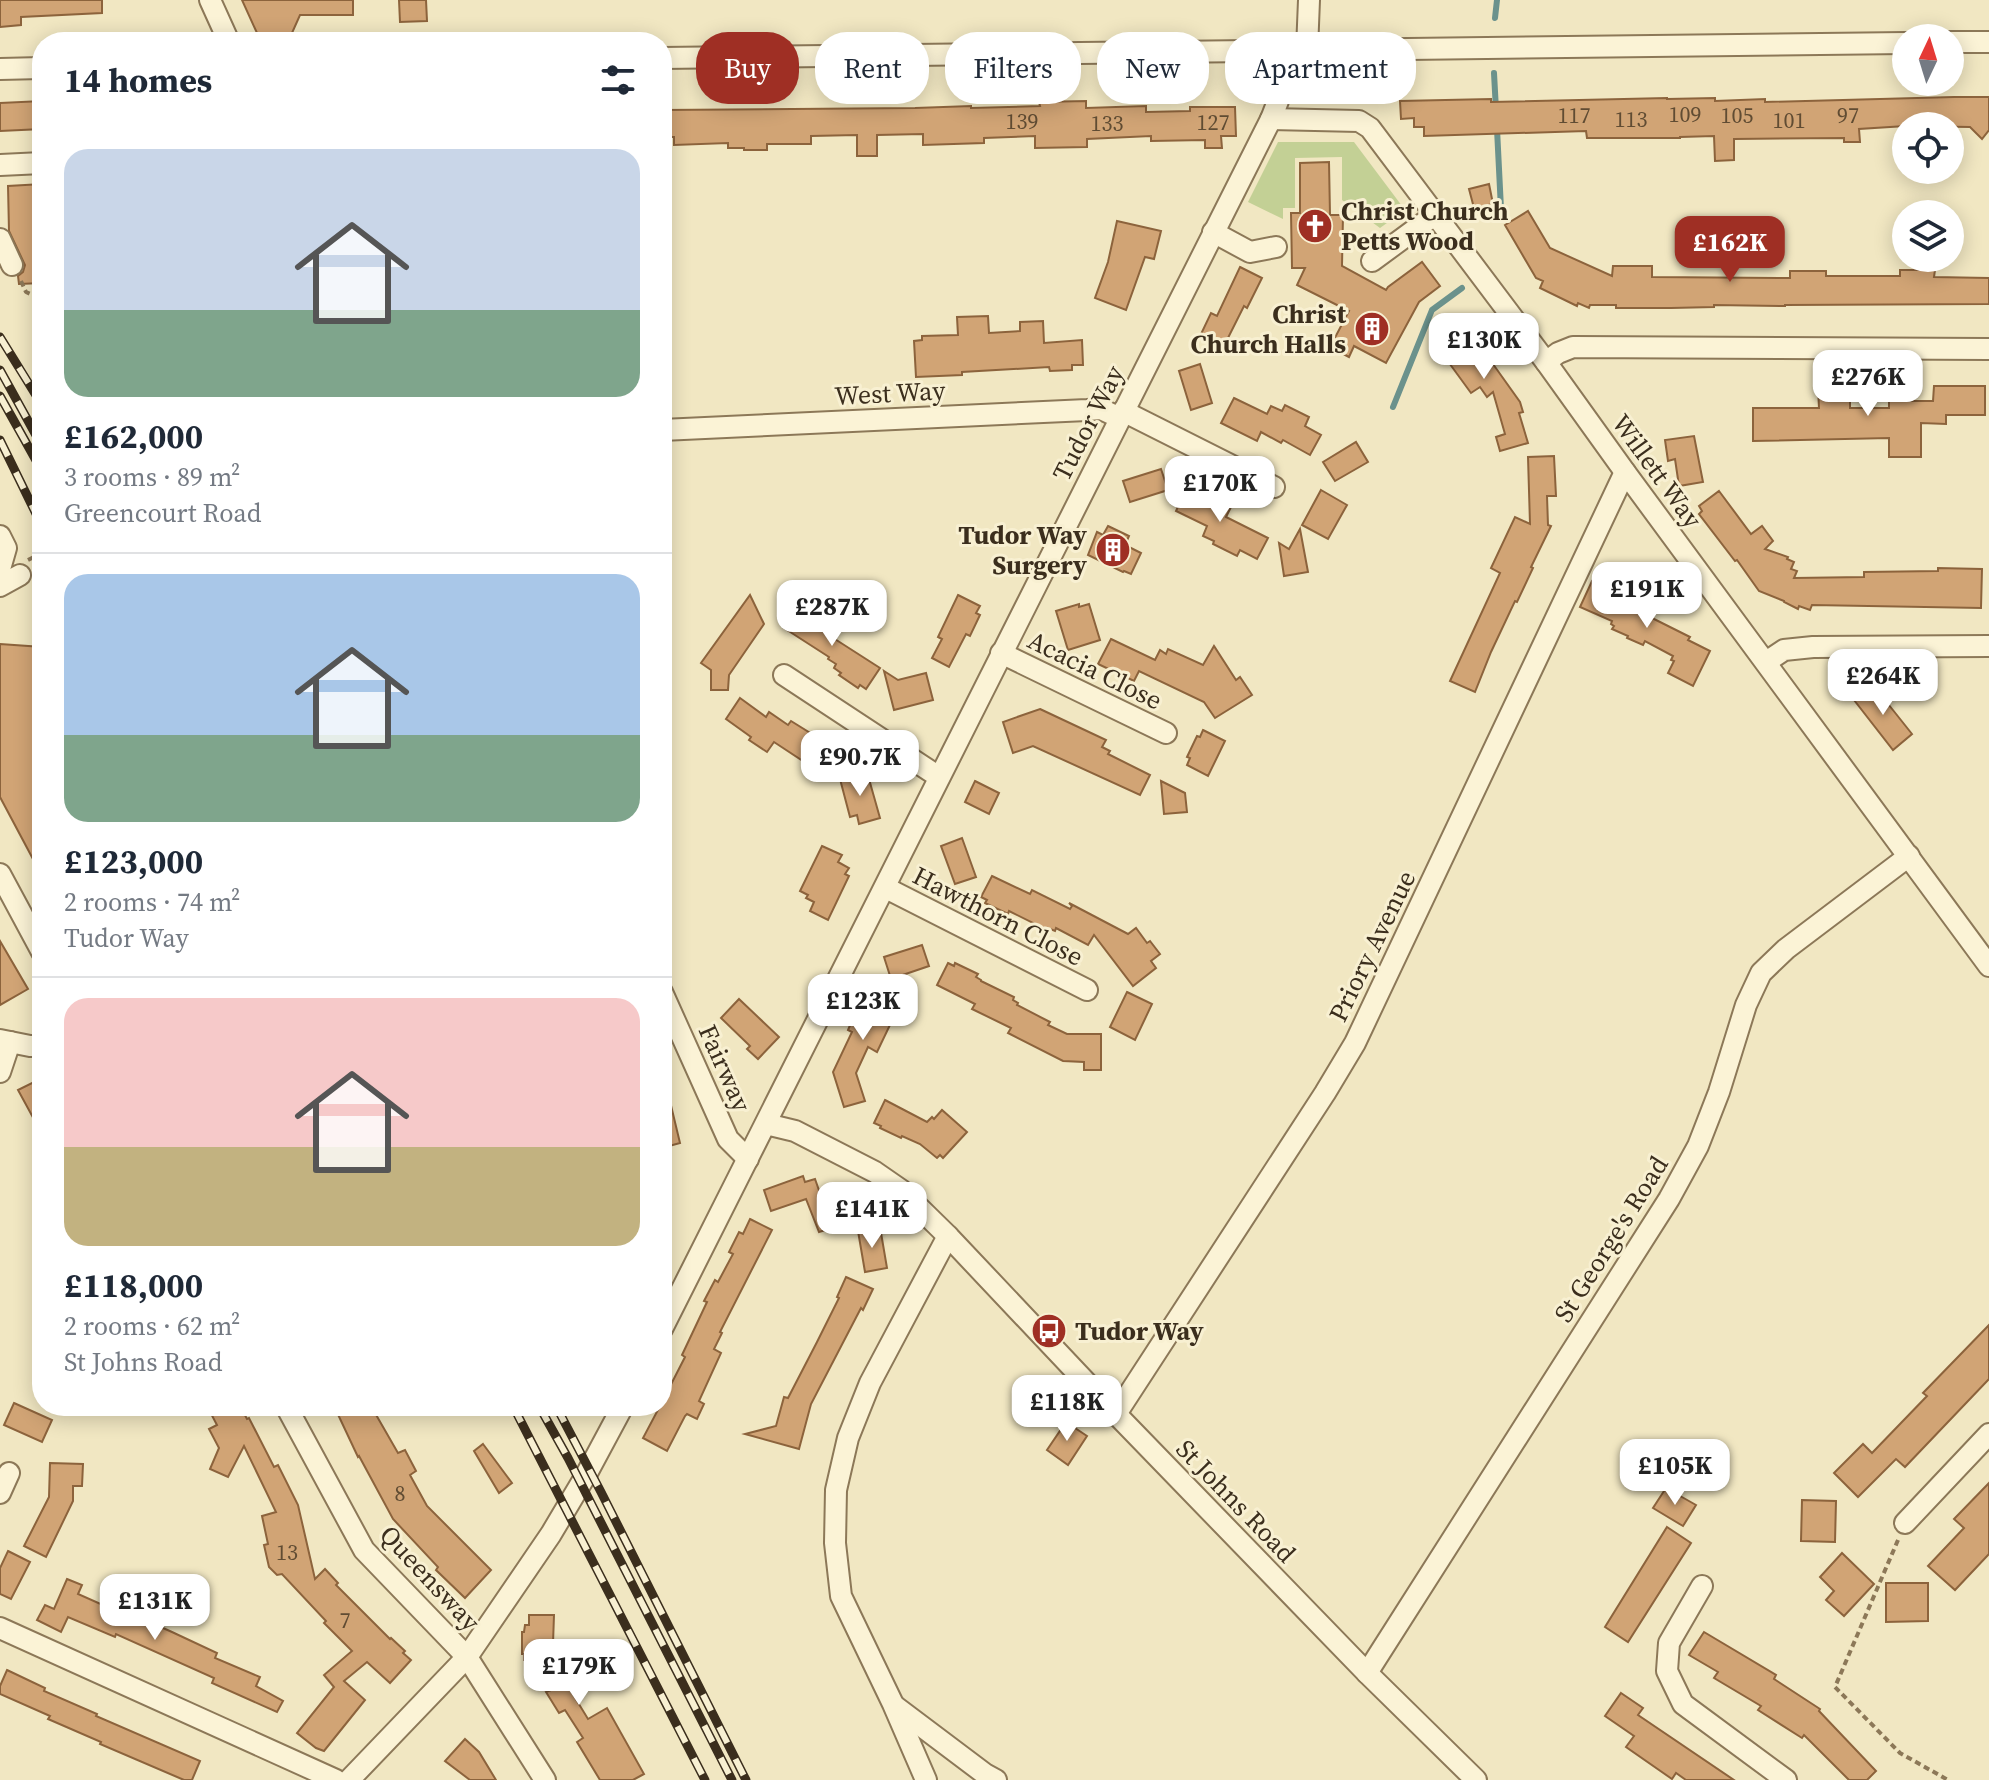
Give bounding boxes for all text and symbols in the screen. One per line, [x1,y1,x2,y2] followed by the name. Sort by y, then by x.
[1892,24,1964,96] north arrow
[1892,24,1964,272] map controls
[696,32,799,104] chip: Buy
[815,32,929,104] chip: Rent
[945,32,1081,104] chip: Filters
[1097,32,1209,104] chip: New
[1225,32,1416,104] chip: Apartment
[64,57,212,103] text: 14 homes
[596,58,640,102] icon: filters
[1668,99,1702,129] house number: 109
[1557,100,1591,130] house number: 117
[1720,100,1754,130] house number: 105
[1837,100,1859,130] house number: 97
[1614,104,1648,134] house number: 113
[1772,105,1806,135] house number: 101
[1005,106,1039,136] house number: 139
[1196,107,1230,137] house number: 127
[1090,108,1124,138] house number: 133
[1892,112,1964,184] button: locate
[1341,193,1508,259] place label: Christ Church Petts Wood
[1892,200,1964,272] button: layers
[280,201,424,345] icon: home
[1296,207,1334,245] church icon: Christ Church Petts Wood
[1674,216,1786,284] pin: £162K
[1693,224,1767,260] text: £162K
[1190,296,1347,362] place label: Christ Church Halls
[1353,310,1391,348] building icon: Christ Church Halls
[1428,313,1540,381] pin: £130K
[1447,321,1521,357] text: £130K
[1812,350,1924,418] pin: £276K
[1831,358,1905,394] text: £276K
[1044,359,1133,487] street label: Tudor Way
[834,372,947,414] street label: West Way
[1603,407,1711,536] street label: Willett Way
[64,413,203,459] text: £162,000
[1164,456,1276,524] pin: £170K
[64,459,240,495] text: 3 rooms · 89 m²
[1183,464,1257,500] text: £170K
[64,495,262,531] text: Greencourt Road
[958,517,1087,583] place label: Tudor Way Surgery
[1094,531,1132,569] building icon: Tudor Way Surgery
[1591,562,1703,630] pin: £191K
[1610,570,1684,606] text: £191K
[776,580,888,648] pin: £287K
[795,588,869,624] text: £287K
[1022,622,1168,718] street label: Acacia Close
[280,626,424,770] icon: home
[1827,649,1939,717] pin: £264K
[1846,657,1920,693] text: £264K
[795,730,925,798] pin: £90.7K
[819,738,901,774] text: £90.7K
[64,838,203,884] text: £123,000
[907,858,1089,974] street label: Hawthorn Close
[1320,864,1424,1028] street label: Priory Avenue
[64,884,240,920] text: 2 rooms · 74 m²
[64,920,189,956] text: Tudor Way
[807,974,919,1042] pin: £123K
[826,982,900,1018] text: £123K
[690,1019,760,1118] street label: Fairway
[280,1050,424,1194] icon: home
[1545,1149,1677,1329] street label: St George's Road
[816,1182,928,1250] pin: £141K
[835,1190,909,1226] text: £141K
[64,1262,203,1308] text: £118,000
[64,1308,240,1344] text: 2 rooms · 62 m²
[1030,1312,1068,1350] bus stop icon: Tudor Way
[1075,1313,1204,1349] place label: Tudor Way
[64,1344,222,1380] text: St Johns Road
[1011,1375,1123,1443] pin: £118K
[1030,1383,1104,1419] text: £118K
[1168,1432,1304,1571] street label: St Johns Road
[1619,1439,1731,1507] pin: £105K
[1638,1447,1712,1483] text: £105K
[394,1478,406,1508] house number: 8
[372,1517,489,1639] street label: Queensway
[276,1537,298,1567] house number: 13
[99,1574,211,1642] pin: £131K
[118,1582,192,1618] text: £131K
[339,1605,351,1635] house number: 7
[523,1639,635,1707] pin: £179K
[542,1647,616,1683] text: £179K

